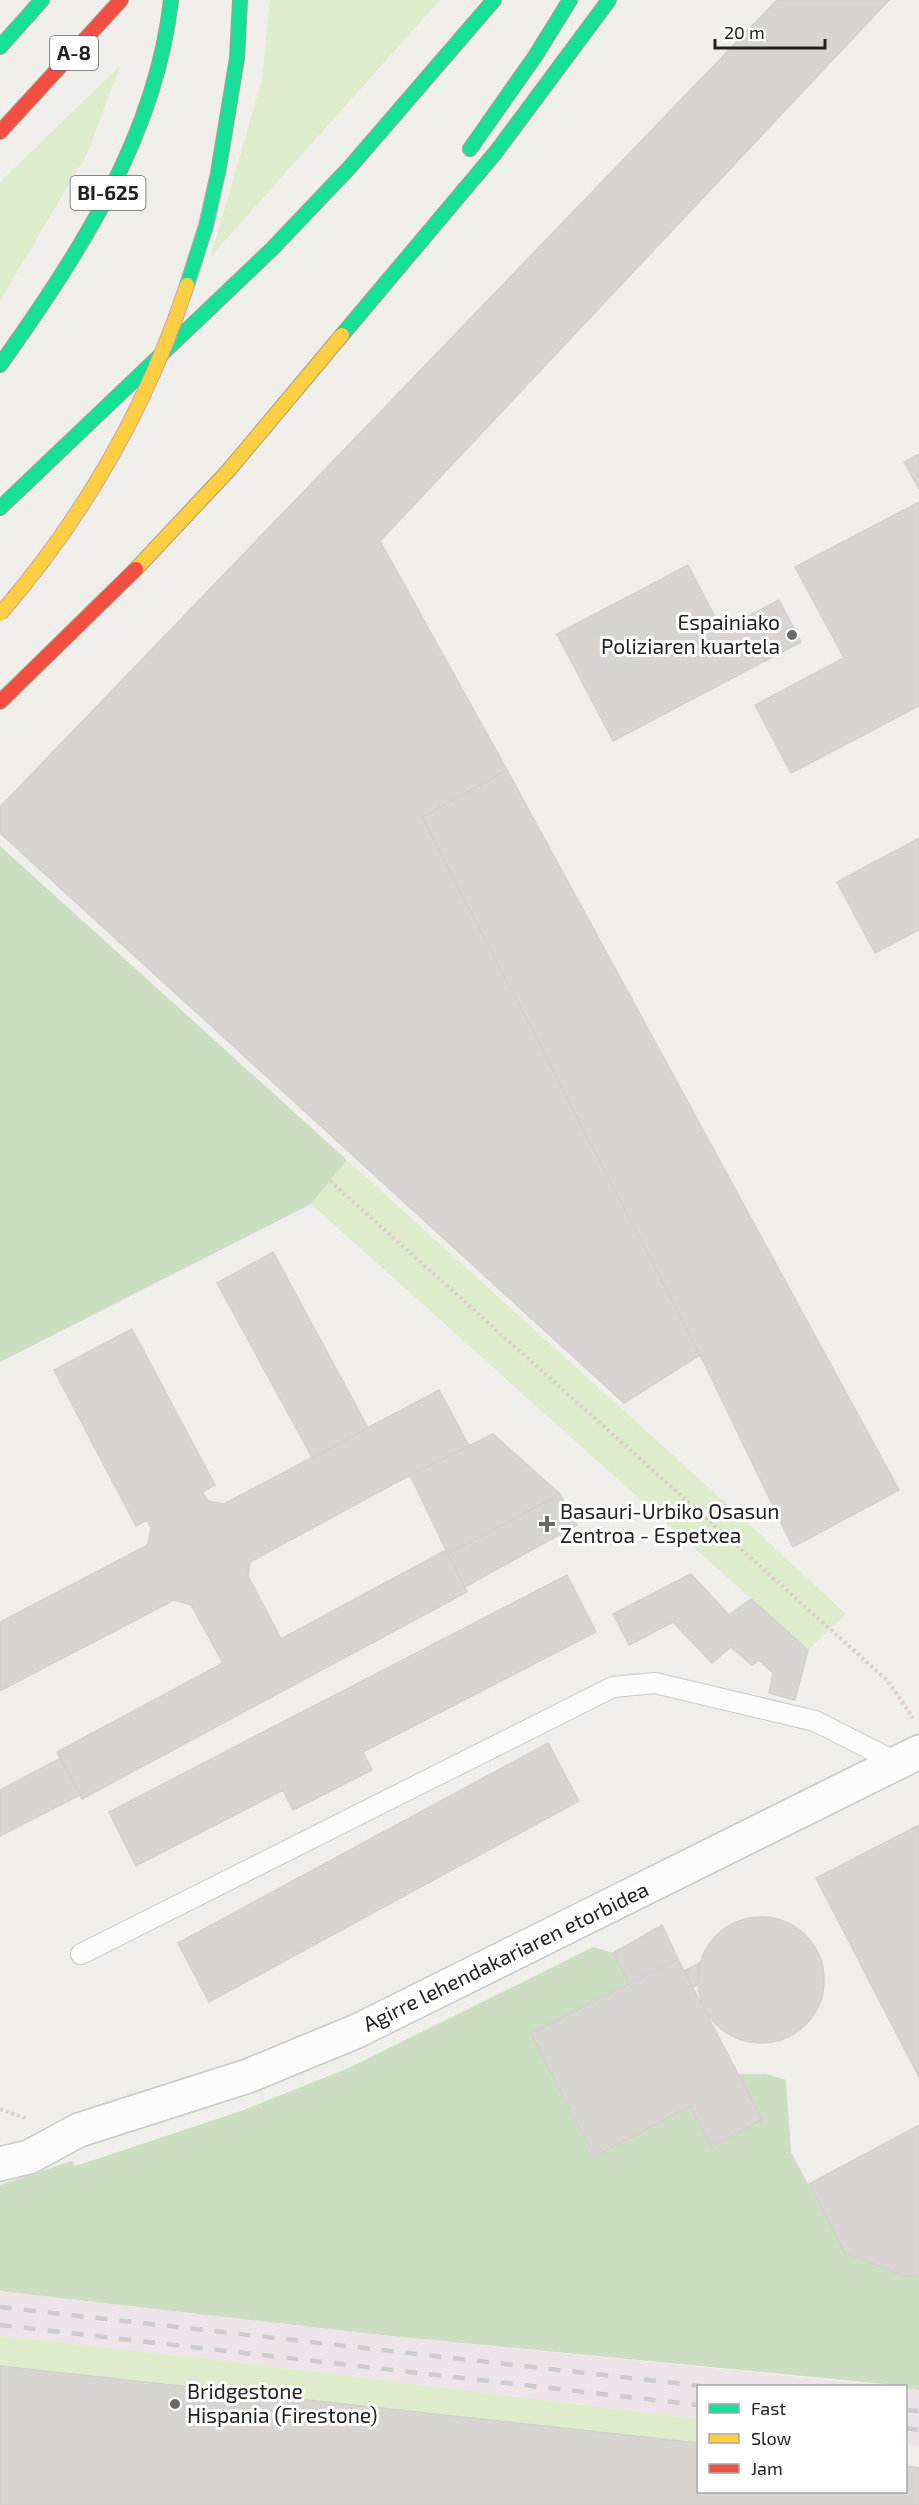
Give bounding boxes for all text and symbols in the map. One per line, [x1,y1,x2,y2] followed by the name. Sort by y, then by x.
[715,12,824,50] scale bar
[724,21,765,43] text: 20 m
[50,36,98,70] road number: A-8
[70,176,146,210] road number: BI-625
[601,609,780,658] place label: Espainiako Poliziaren kuartela
[785,628,799,642] marker: Espainiako Poliziaren kuartela
[560,1498,779,1547] place label: Basauri-Urbiko Osasun Zentroa - Espetxea
[538,1515,556,1533] marker: Basauri-Urbiko Osasun Zentroa - Espetxea
[358,1875,652,2036] street label: Agirre lehendakariaren etorbidea
[187,2378,378,2427] place label: Bridgestone Hispania (Firestone)
[697,2385,907,2493] legend
[168,2397,182,2411] marker: Bridgestone Hispania (Firestone)
[751,2397,786,2419] text: Fast
[751,2427,792,2449] text: Slow
[751,2457,783,2479] text: Jam

